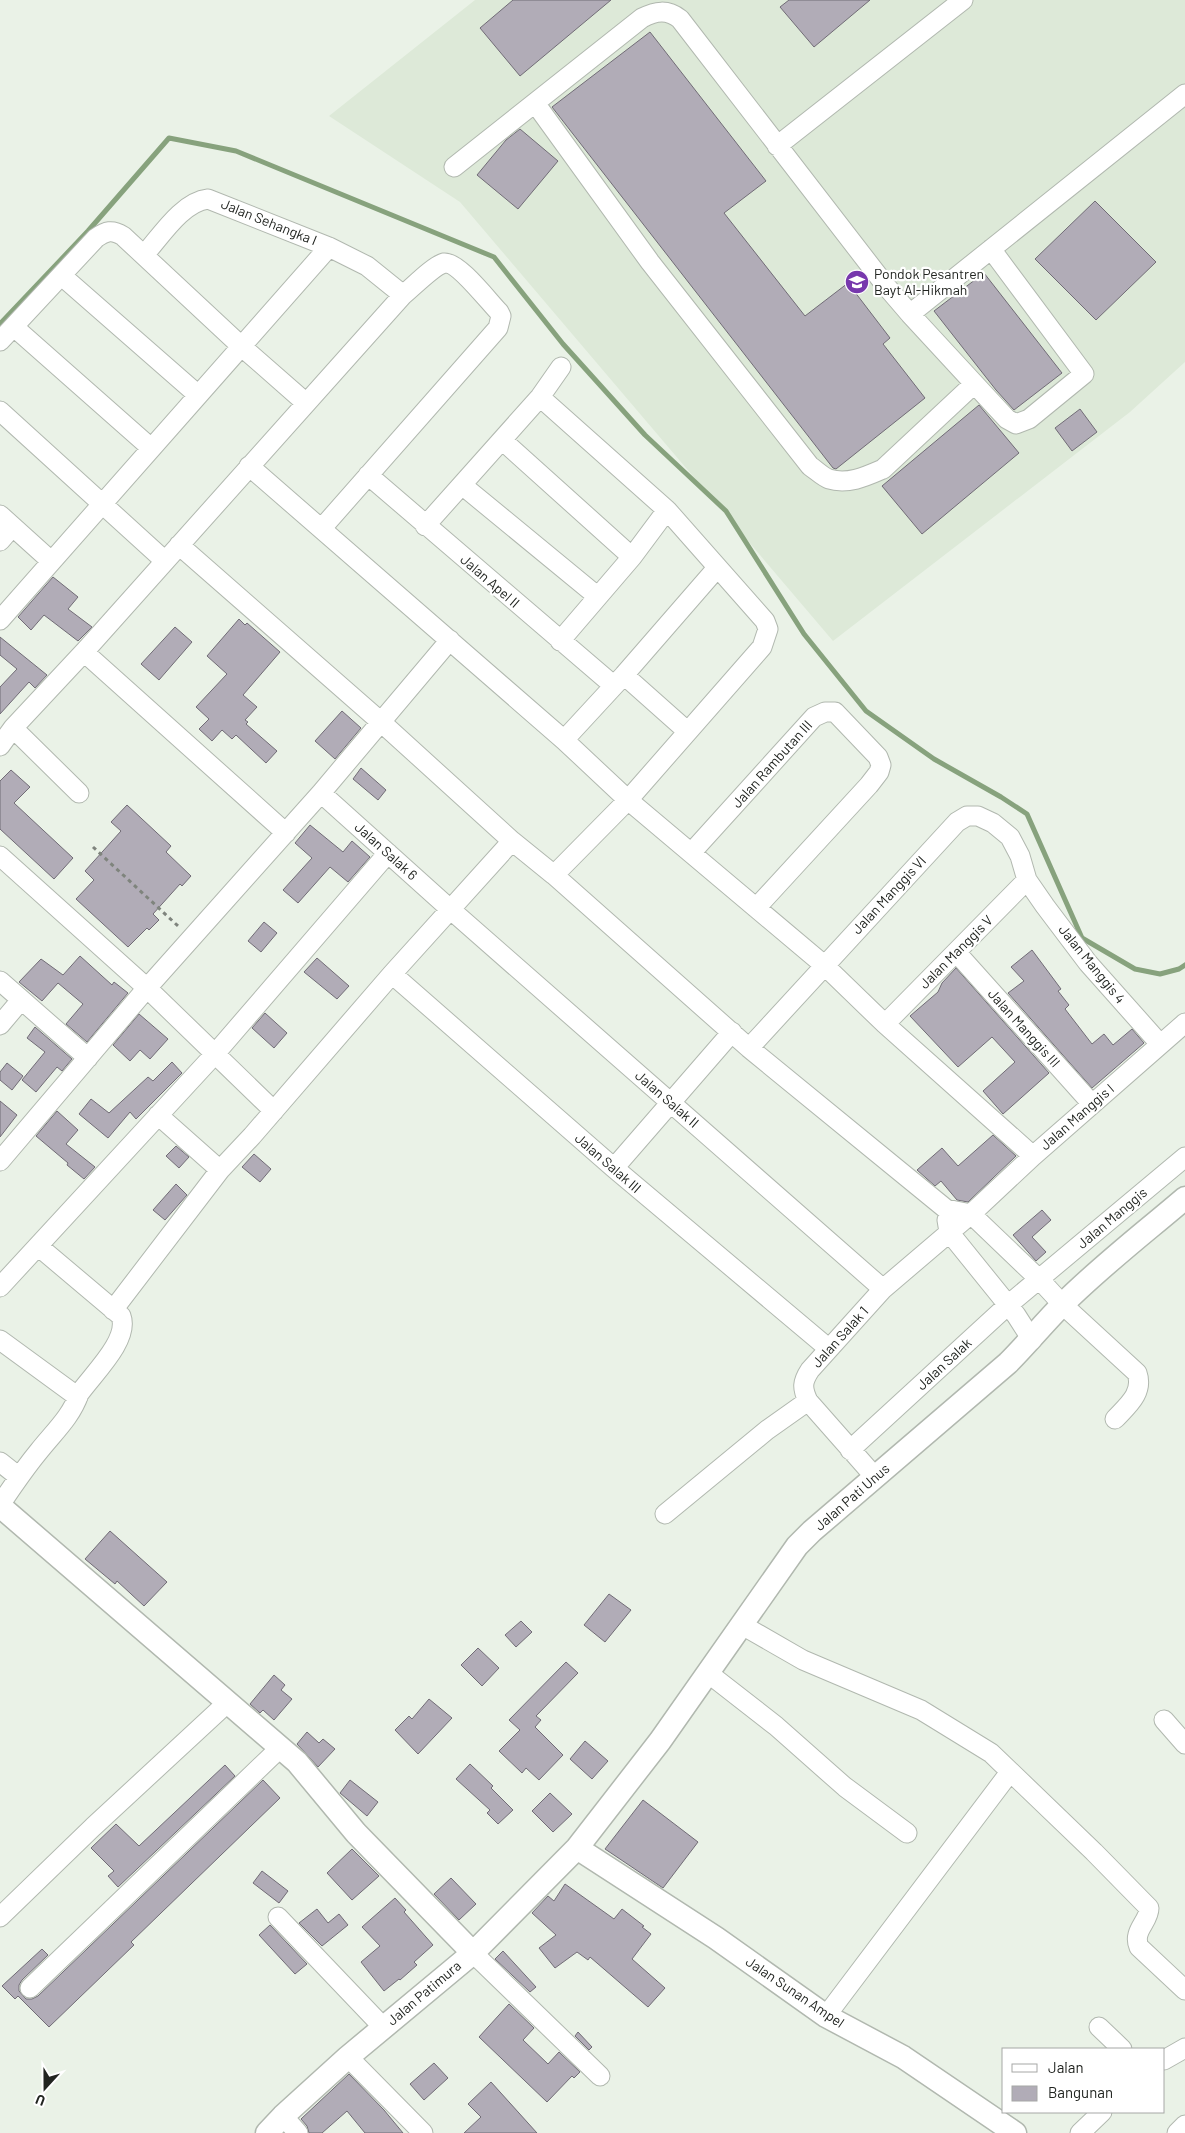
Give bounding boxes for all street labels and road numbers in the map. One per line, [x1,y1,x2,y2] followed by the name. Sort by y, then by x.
[219,195,320,248] street label: Jalan Sehangka I
[457,550,523,611] street label: Jalan Apel II
[728,716,815,811] street label: Jalan Rambutan III
[351,818,421,883] street label: Jalan Salak 6
[848,852,929,937] street label: Jalan Manggis VI
[915,911,996,992] street label: Jalan Manggis V
[1055,921,1129,1007] street label: Jalan Manggis 4
[985,985,1064,1070] street label: Jalan Manggis III
[632,1066,703,1131] street label: Jalan Salak II
[1036,1080,1117,1153] street label: Jalan Manggis I
[572,1129,645,1196] street label: Jalan Salak III
[1073,1183,1150,1252] street label: Jalan Manggis
[808,1303,871,1371] street label: Jalan Salak 1
[913,1334,975,1393] street label: Jalan Salak
[811,1459,893,1534] street label: Jalan Pati Unus
[743,1952,848,2031] street label: Jalan Sunan Ampel
[383,1957,464,2028] street label: Jalan Patimura

